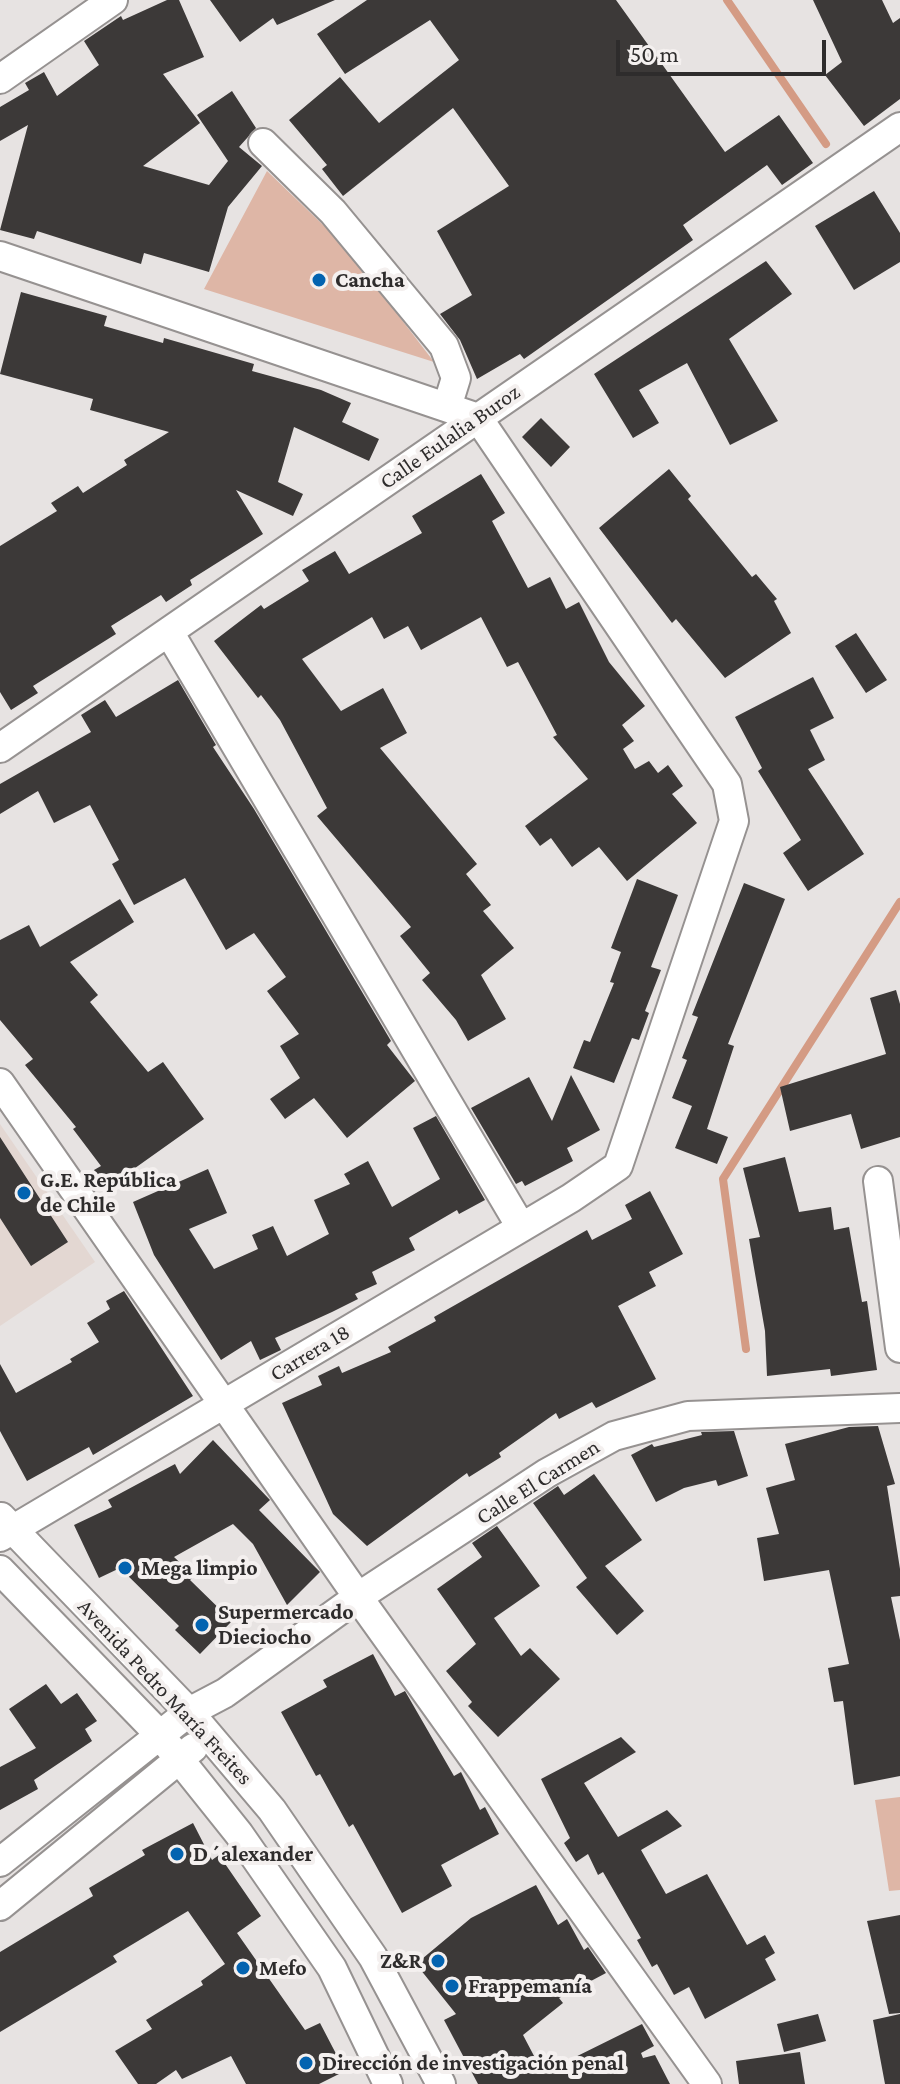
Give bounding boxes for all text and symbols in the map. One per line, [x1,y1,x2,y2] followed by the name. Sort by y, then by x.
[620,24,830,74] scale bar
[630,40,679,67] text: 50 m
[335,267,405,293] place label: Cancha
[310,271,328,289] marker: Cancha
[375,379,525,495] street label: Calle Eulalia Buroz
[40,1167,176,1218] place label: G.E. República de Chile
[15,1184,33,1202] marker: G.E. República de Chile
[265,1319,355,1387] street label: Carrera 18
[472,1434,604,1530] street label: Calle El Carmen
[141,1555,258,1581] place label: Mega limpio
[116,1559,134,1577] marker: Mega limpio
[72,1594,258,1790] street label: Avenida Pedro María Freites
[218,1599,354,1650] place label: Supermercado Dieciocho
[193,1616,211,1634] marker: Supermercado Dieciocho
[193,1841,313,1867] place label: D´alexander
[168,1845,186,1863] marker: D´alexander
[380,1948,422,1974] place label: Z&R
[429,1952,447,1970] marker: Z&R
[259,1955,307,1981] place label: Mefo
[234,1959,252,1977] marker: Mefo
[468,1973,592,1999] place label: Frappemanía
[443,1977,461,1995] marker: Frappemanía
[322,2050,624,2076] place label: Dirección de investigación penal
[297,2054,315,2072] marker: Dirección de investigación penal

